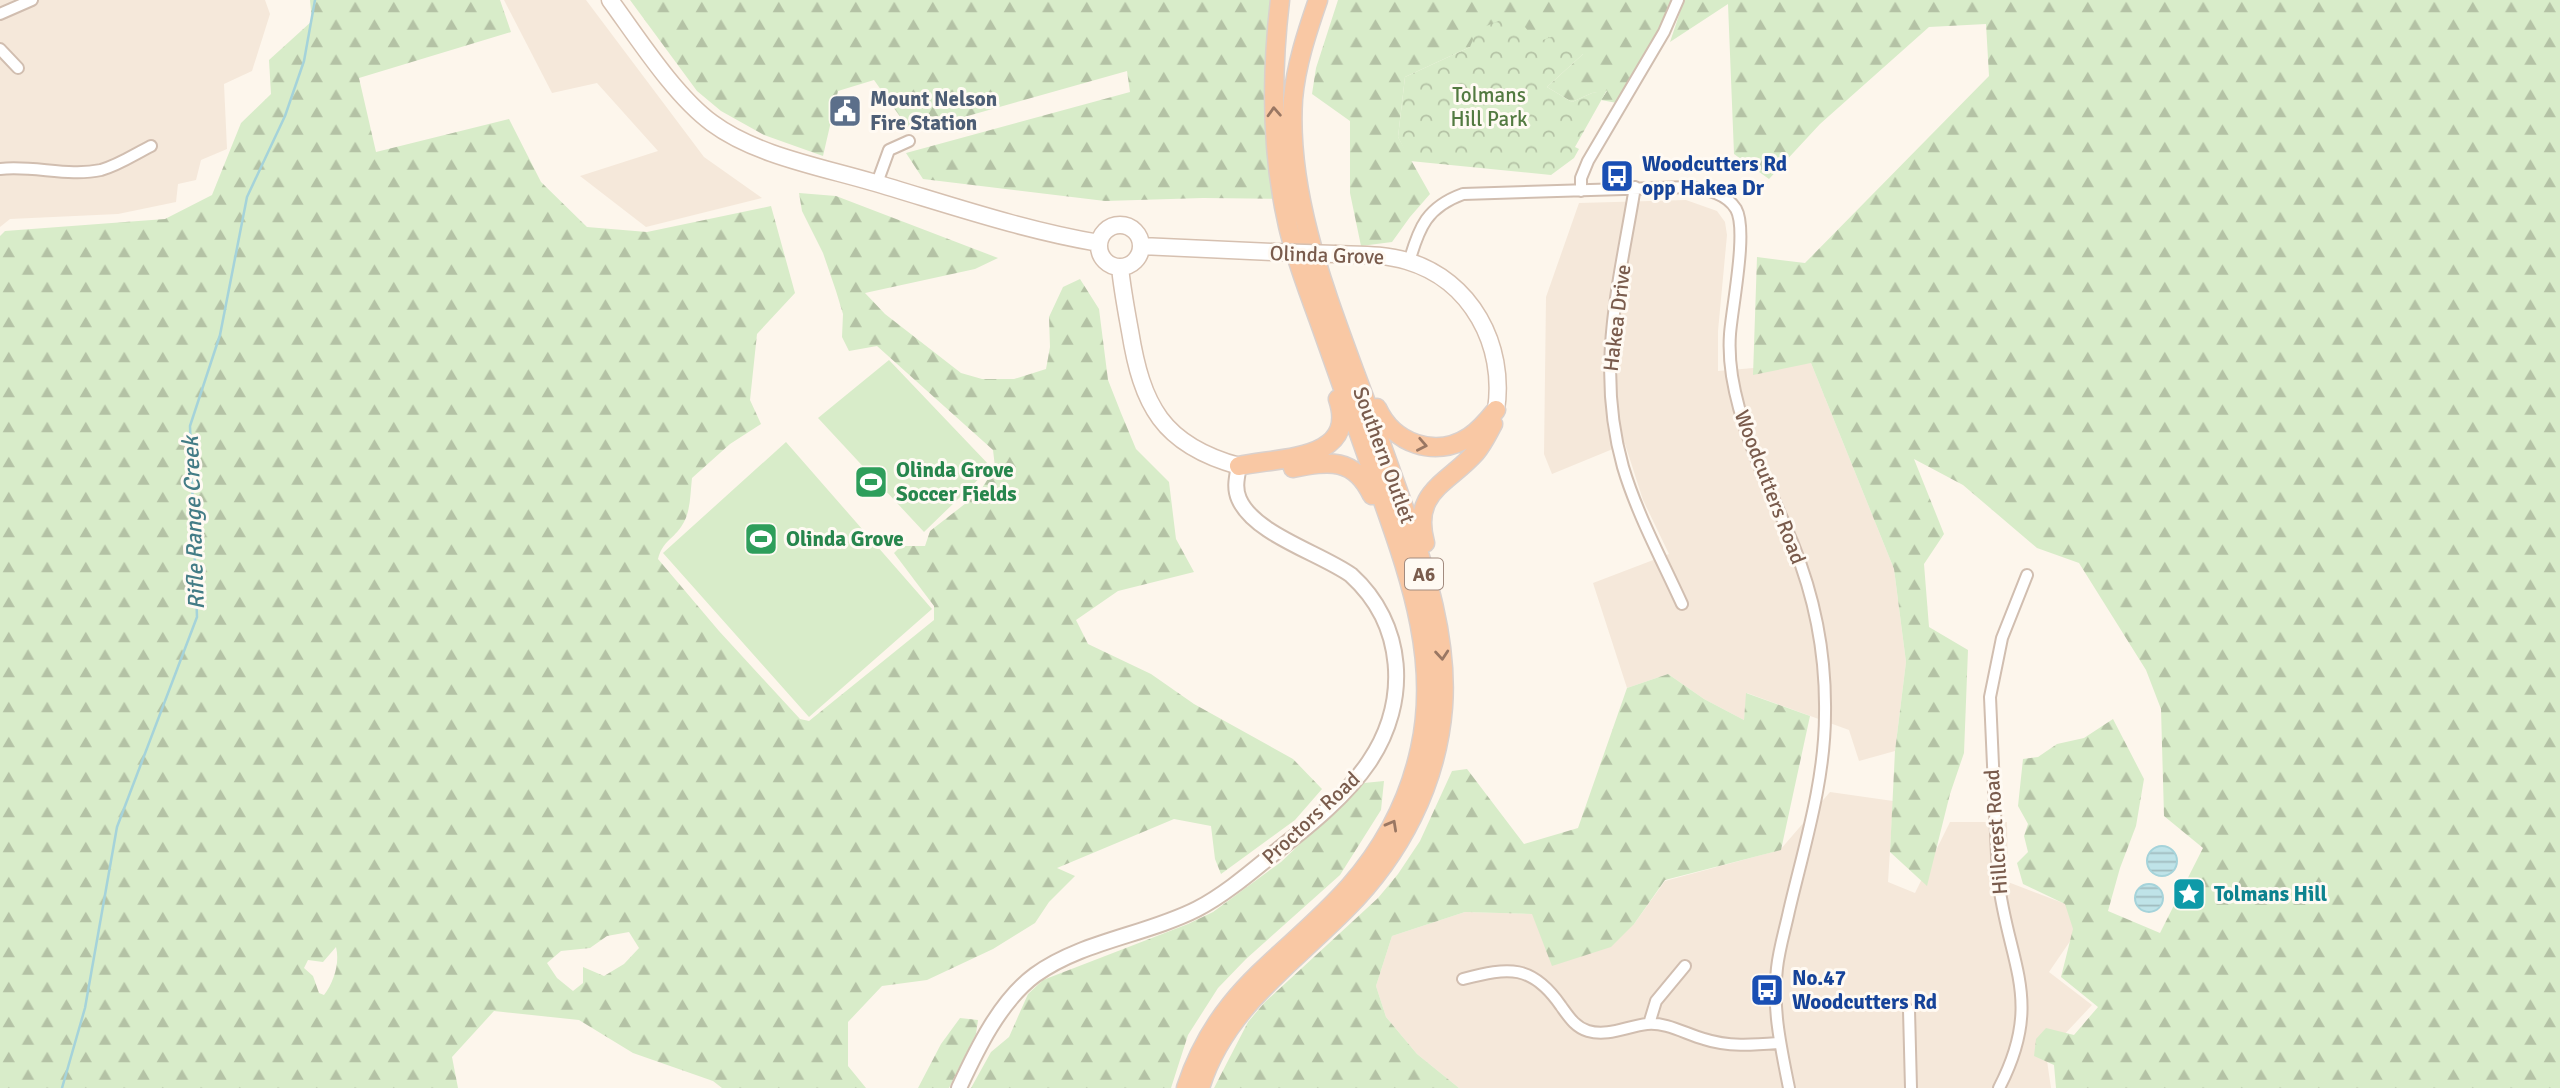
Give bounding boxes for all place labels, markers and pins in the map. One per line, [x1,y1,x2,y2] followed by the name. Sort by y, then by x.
[870,86,997,136] place label: Mount Nelson Fire Station
[826,92,864,130] public building icon: Mount Nelson Fire Station
[1642,151,1787,201] place label: Woodcutters Rd opp Hakea Dr
[1598,157,1636,195] bus stop icon: Woodcutters Rd opp Hakea Dr
[896,457,1017,507] place label: Olinda Grove Soccer Fields
[852,463,890,501] sports icon: Olinda Grove Soccer Fields
[742,520,780,558] sports icon: Olinda Grove
[786,526,904,552] place label: Olinda Grove
[2170,875,2208,913] place icon: Tolmans Hill
[2214,881,2328,907] place label: Tolmans Hill
[1792,965,1937,1015] place label: No.47 Woodcutters Rd
[1748,971,1786,1009] bus stop icon: No.47 Woodcutters Rd

